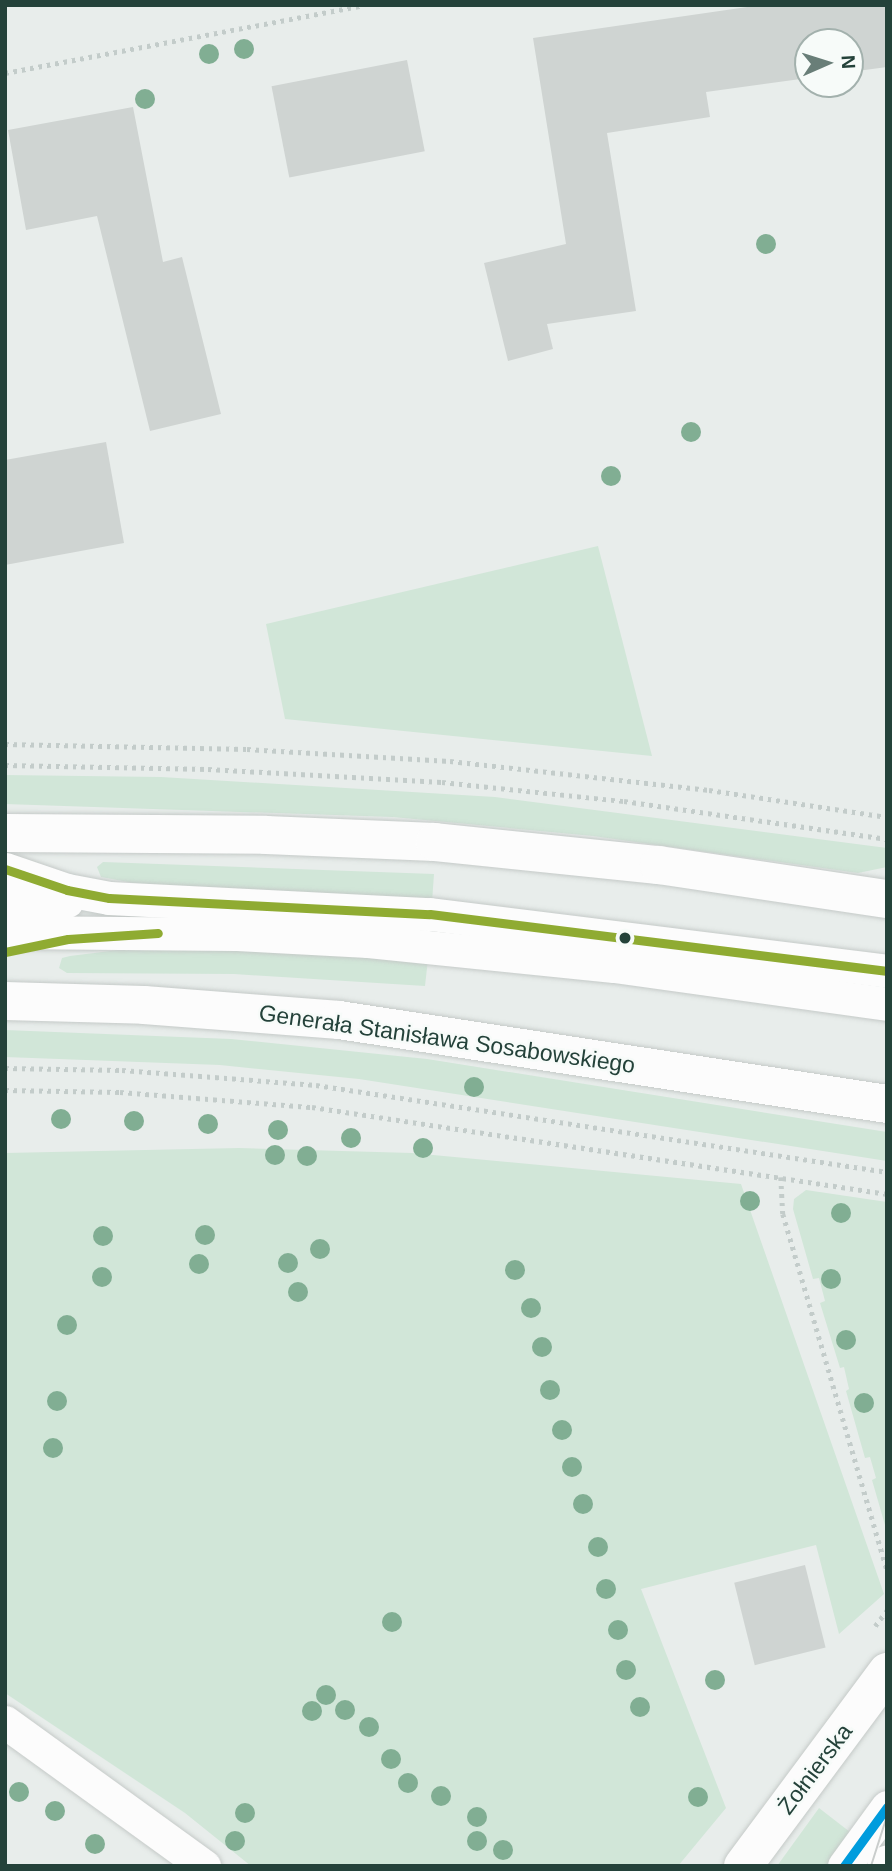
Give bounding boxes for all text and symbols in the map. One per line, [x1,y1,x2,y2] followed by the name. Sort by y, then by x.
[794,28,864,98] north arrow
[838,55,859,69] text: N
[618,931,632,945] unlabelled marker
[257,999,637,1079] street label: Generała Stanisława Sosabowskiego
[772,1718,858,1820] street label: Żołnierska

